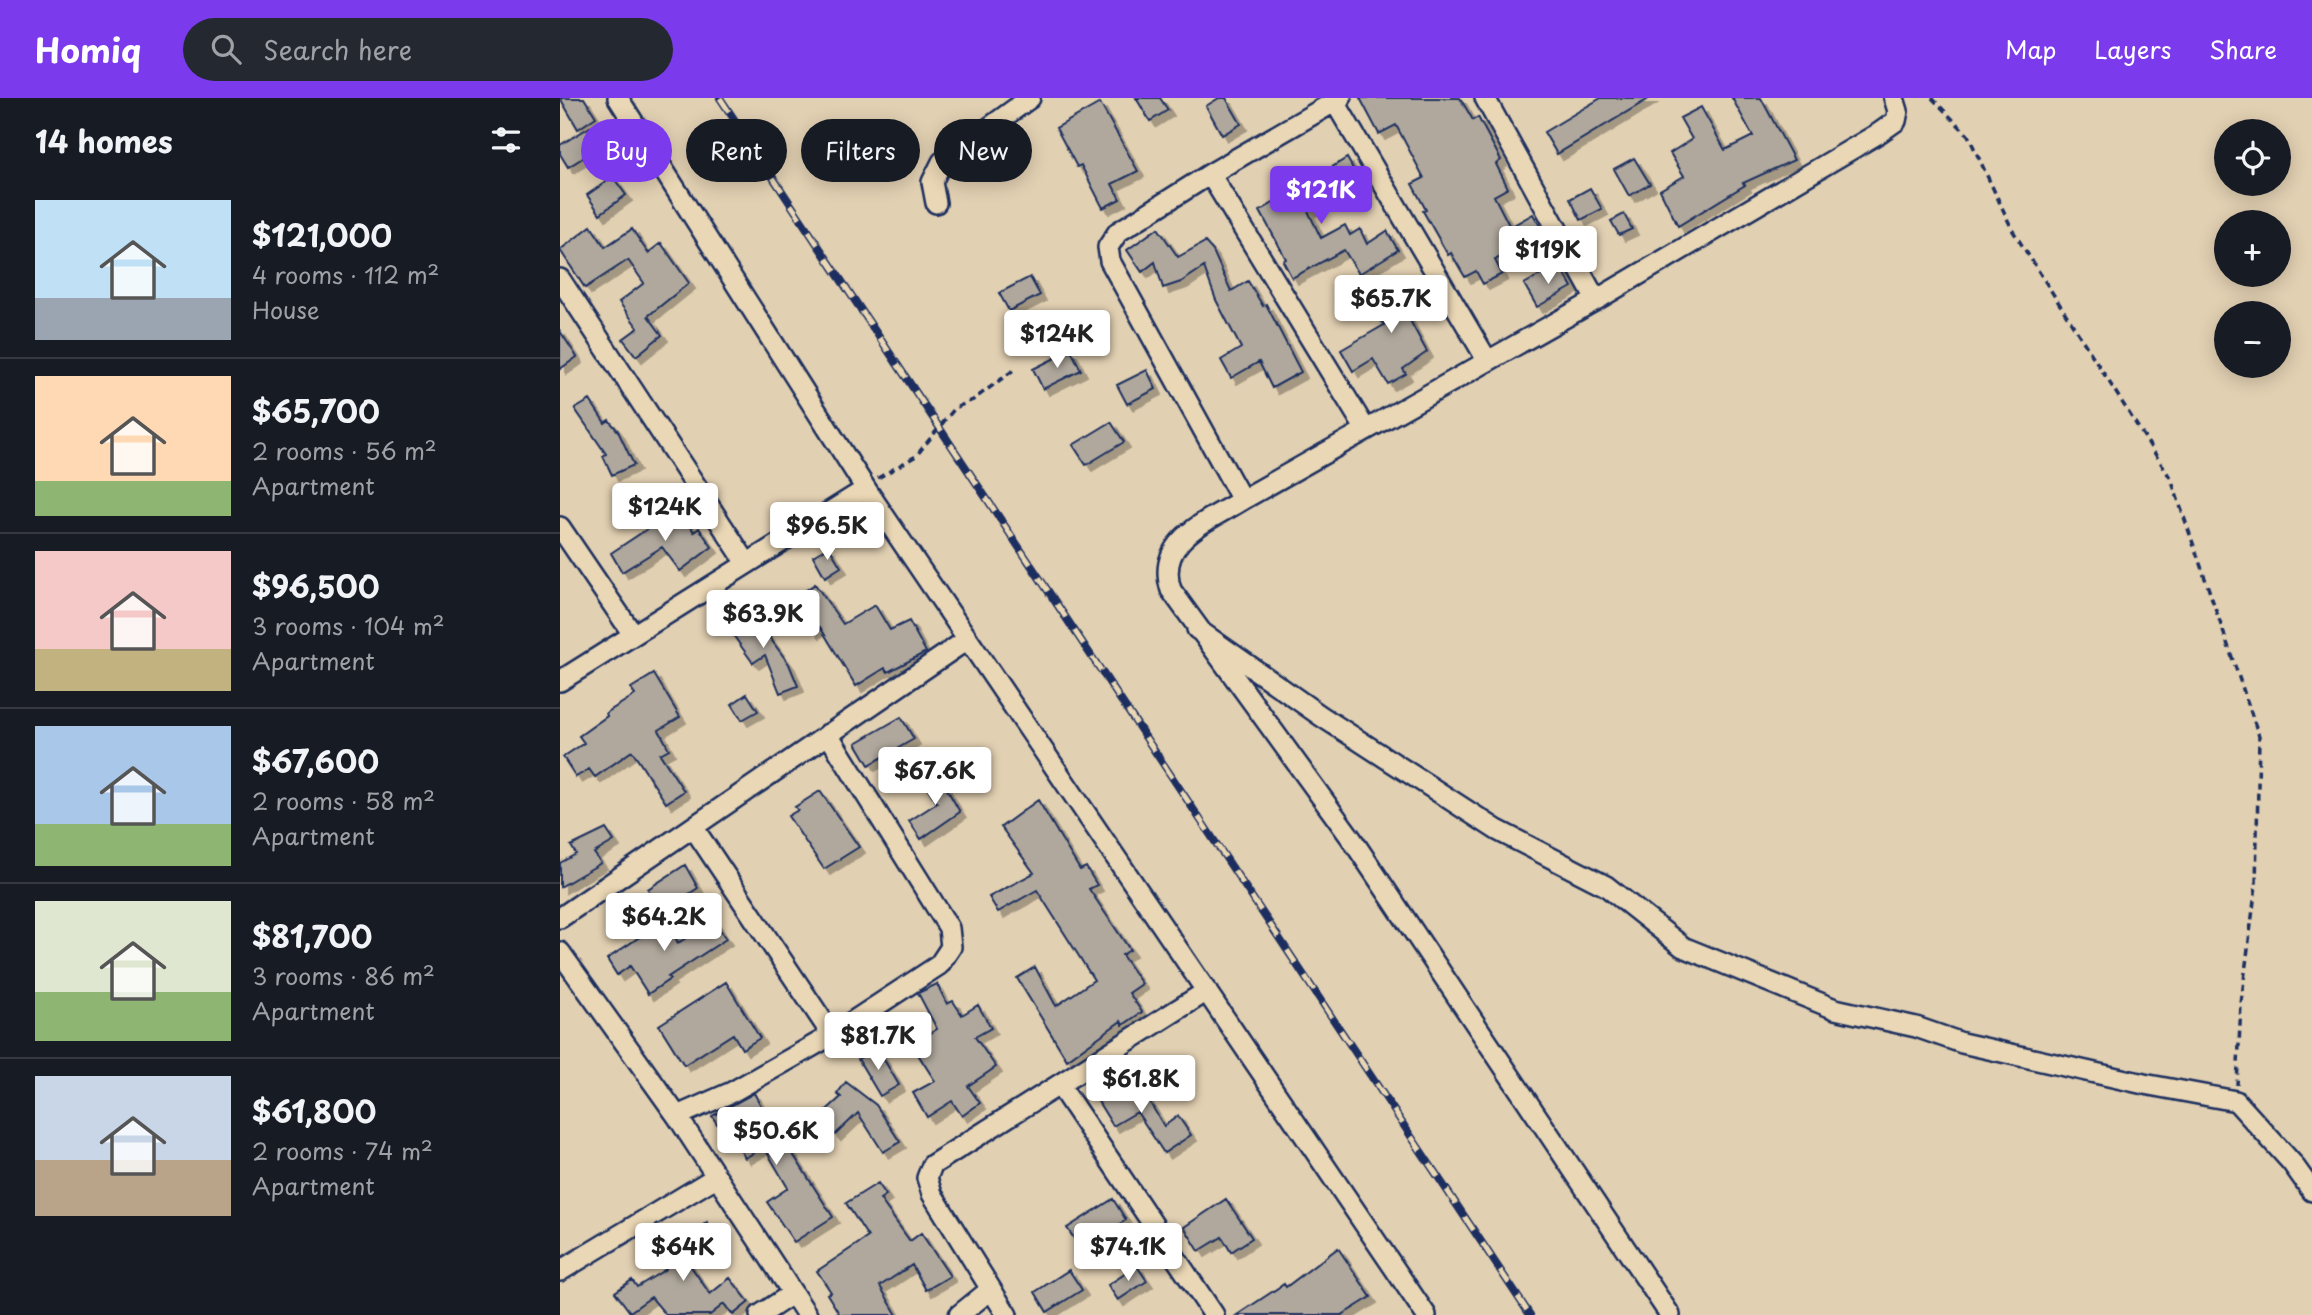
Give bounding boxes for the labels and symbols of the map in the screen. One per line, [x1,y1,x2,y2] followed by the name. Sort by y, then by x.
[1272,166,1370,226] pin: $121K
[1499,226,1597,286] pin: $119K
[1334,275,1448,335] pin: $65.7K
[1008,310,1106,370] pin: $124K
[616,484,714,543] pin: $124K
[770,503,884,562] pin: $96.5K
[706,590,820,650] pin: $63.9K
[878,748,992,807] pin: $67.6K
[607,894,721,953] pin: $64.2K
[821,1012,935,1072] pin: $81.7K
[1084,1056,1198,1115] pin: $61.8K
[719,1108,833,1167] pin: $50.6K
[642,1224,724,1283] pin: $64K
[1071,1224,1185,1283] pin: $74.1K

